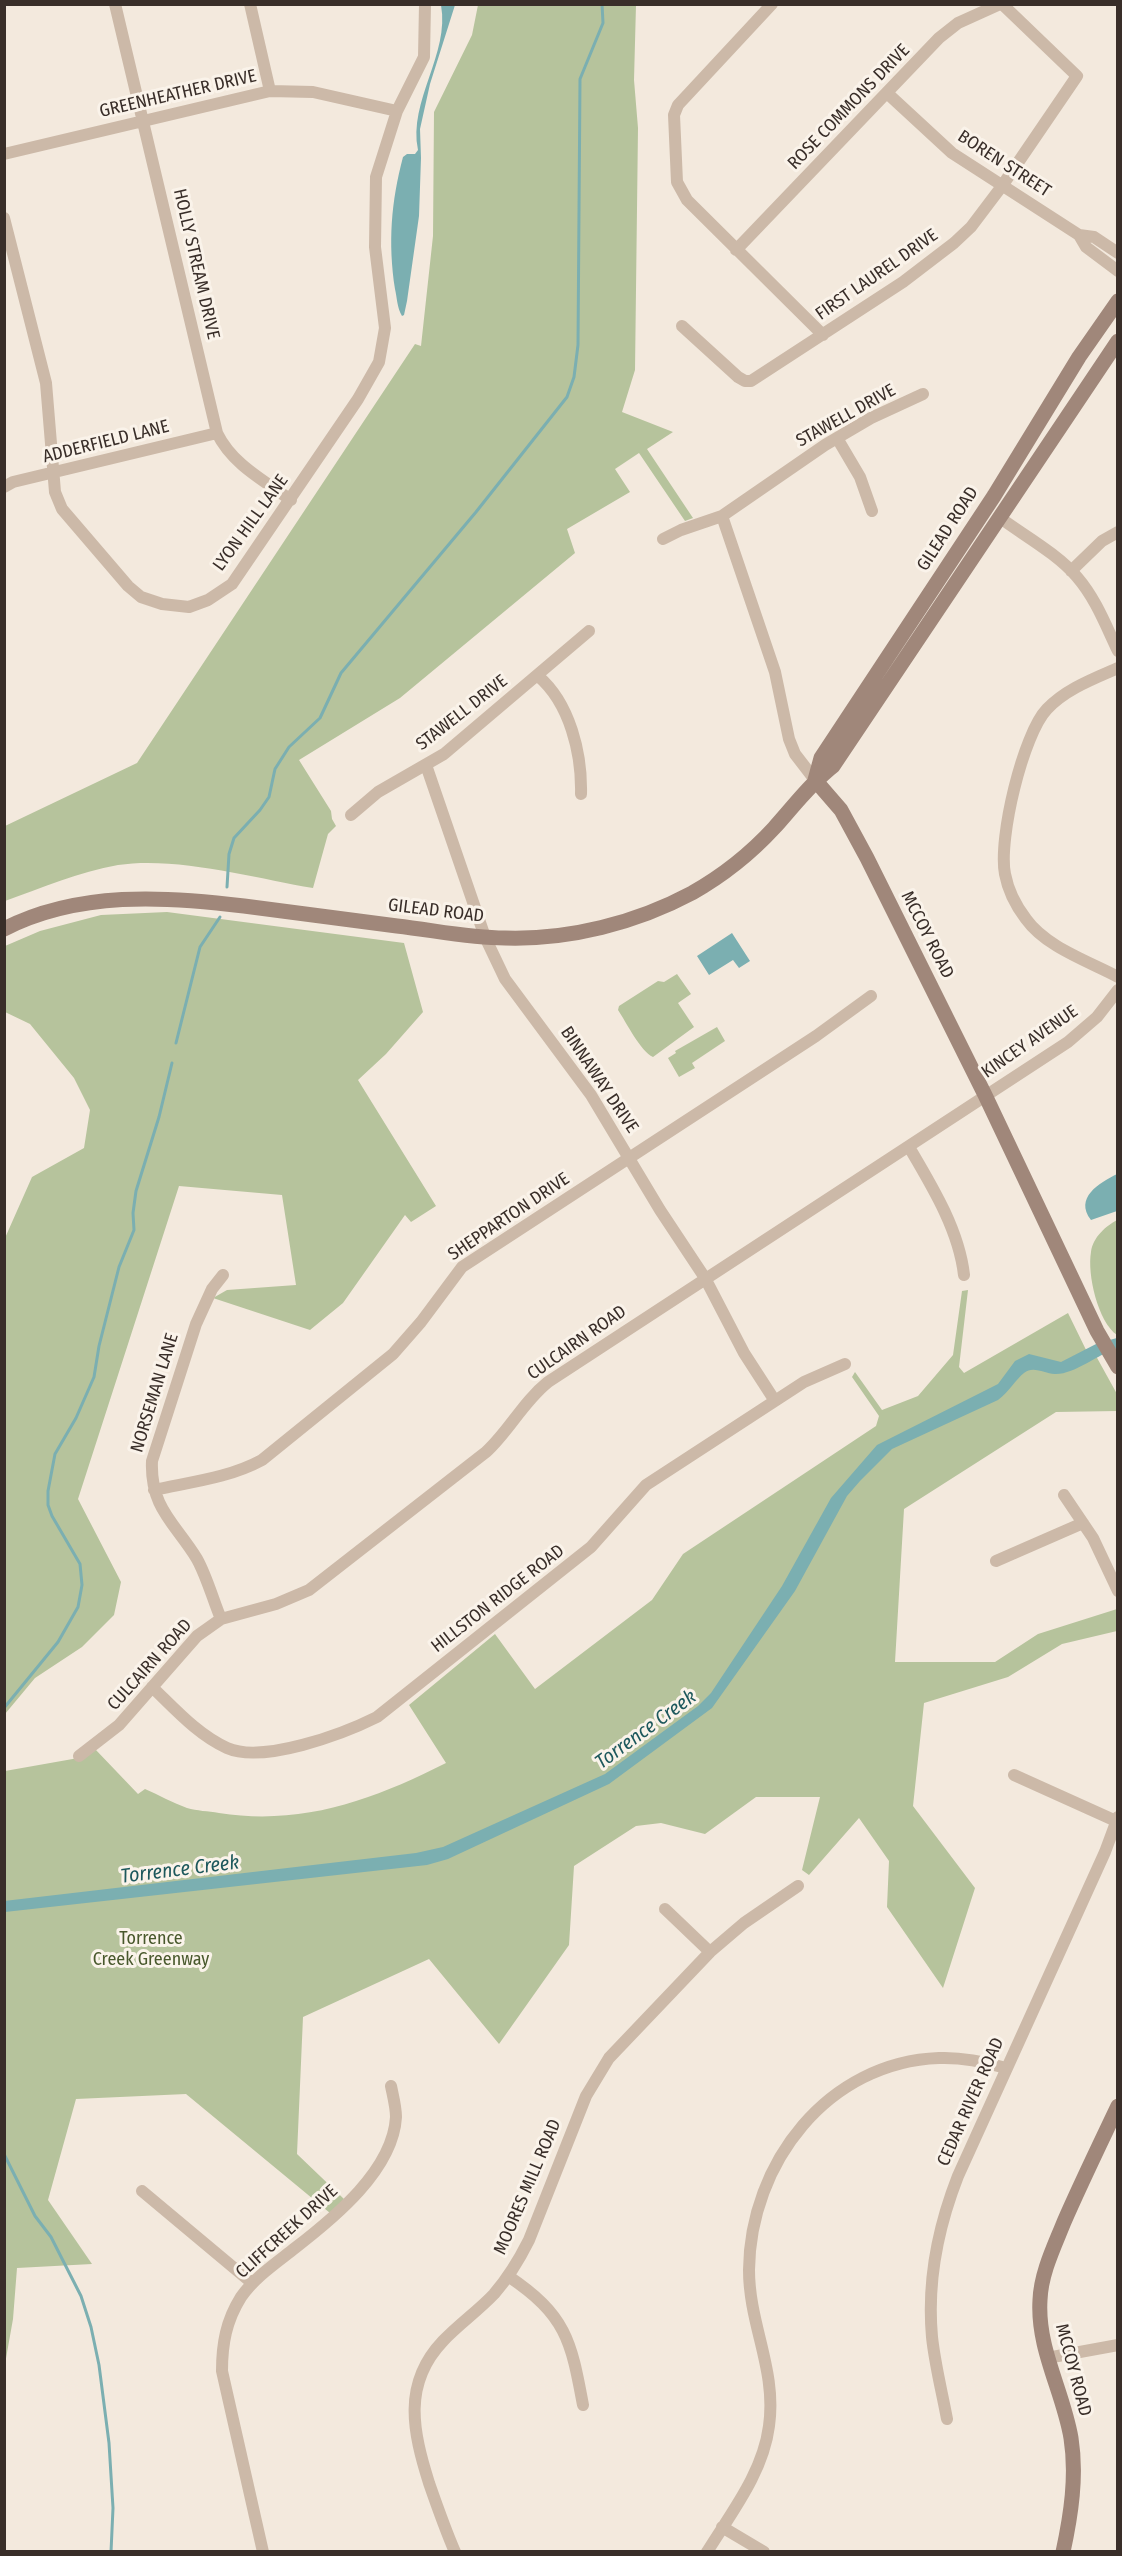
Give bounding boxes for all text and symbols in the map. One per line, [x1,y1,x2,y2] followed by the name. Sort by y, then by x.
[784,40,914,174] street label: ROSE COMMONS DRIVE
[98,65,258,123] street label: GREENHEATHER DRIVE
[953,126,1055,202] street label: BOREN STREET
[168,187,224,341] street label: HOLLY STREAM DRIVE
[812,225,942,325] street label: FIRST LAUREL DRIVE
[793,380,899,452] street label: STAWELL DRIVE
[41,416,171,468] street label: ADDERFIELD LANE
[209,471,293,575] street label: LYON HILL LANE
[913,483,983,575] street label: GILEAD ROAD
[412,671,512,755] street label: STAWELL DRIVE
[896,888,958,982] street label: MCCOY ROAD
[387,894,485,928] street label: GILEAD ROAD
[978,1001,1082,1083] street label: KINCEY AVENUE
[555,1023,643,1137] street label: BINNAWAY DRIVE
[444,1168,574,1266] street label: SHEPPARTON DRIVE
[523,1301,631,1385] street label: CULCAIRN ROAD
[127,1331,183,1455] street label: NORSEMAN LANE
[427,1540,569,1658] street label: HILLSTON RIDGE ROAD
[103,1615,197,1715] street label: CULCAIRN ROAD
[591,1685,701,1775] water label: Torrence Creek
[119,1851,241,1889] water label: Torrence Creek
[93,1928,209,1970] park label: Torrence Creek Greenway
[933,2034,1009,2170] street label: CEDAR RIVER ROAD
[490,2116,566,2258] street label: MOORES MILL ROAD
[232,2181,342,2283] street label: CLIFFCREEK DRIVE
[1050,2321,1096,2419] street label: MCCOY ROAD

